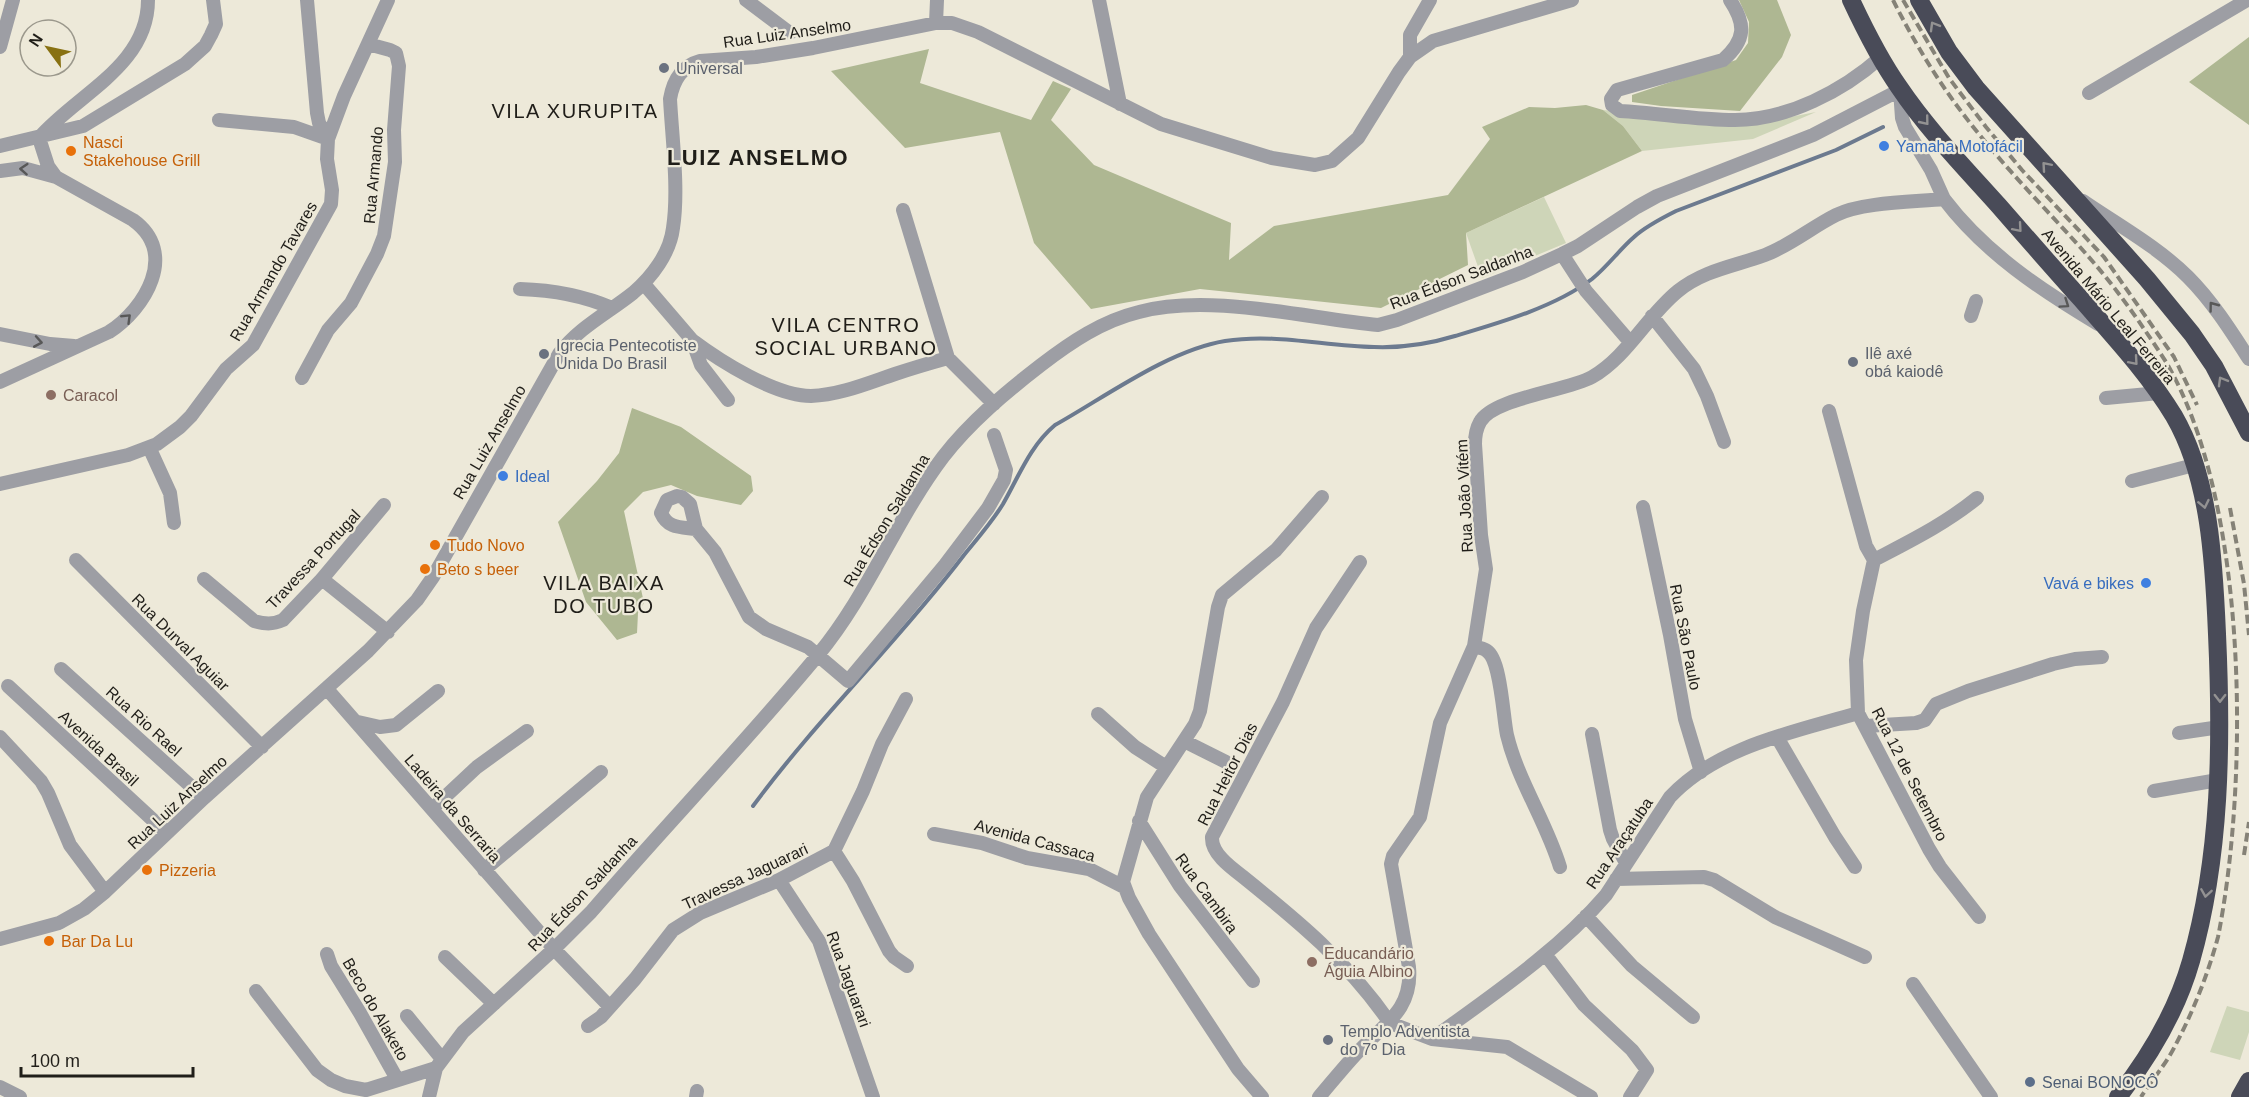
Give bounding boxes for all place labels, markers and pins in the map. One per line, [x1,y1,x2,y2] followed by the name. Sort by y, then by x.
[676,60,743,77] place label: Universal
[657,61,671,75] marker: Universal
[83,134,200,169] place label: Nasci Stakehouse Grill
[1896,138,2023,155] place label: Yamaha Motofácil
[1877,139,1891,153] marker: Yamaha Motofácil
[64,144,78,158] marker: Nasci Stakehouse Grill
[556,337,697,372] place label: Igrecia Pentecotiste Unida Do Brasil
[1865,345,1943,380] place label: Ilê axé obá kaiodê
[537,347,551,361] marker: Igrecia Pentecotiste Unida Do Brasil
[1846,355,1860,369] marker: Ilê axé obá kaiodê
[63,387,118,404] place label: Caracol
[44,388,58,402] marker: Caracol
[515,468,550,485] place label: Ideal
[496,469,510,483] marker: Ideal
[447,537,525,554] place label: Tudo Novo
[428,538,442,552] marker: Tudo Novo
[437,561,520,578] place label: Beto s beer
[418,562,432,576] marker: Beto s beer
[2044,575,2134,592] place label: Vavá e bikes
[2139,576,2153,590] marker: Vavá e bikes
[159,862,216,879] place label: Pizzeria
[140,863,154,877] marker: Pizzeria
[61,933,133,950] place label: Bar Da Lu
[42,934,56,948] marker: Bar Da Lu
[1324,945,1414,980] place label: Educandário Águia Albino
[1305,955,1319,969] marker: Educandário Águia Albino
[1340,1023,1470,1058] place label: Templo Adventista do 7º Dia
[1321,1033,1335,1047] marker: Templo Adventista do 7º Dia
[2042,1073,2158,1091] place label: Senai BONOCÔ
[2023,1075,2037,1089] marker: Senai BONOCÔ

